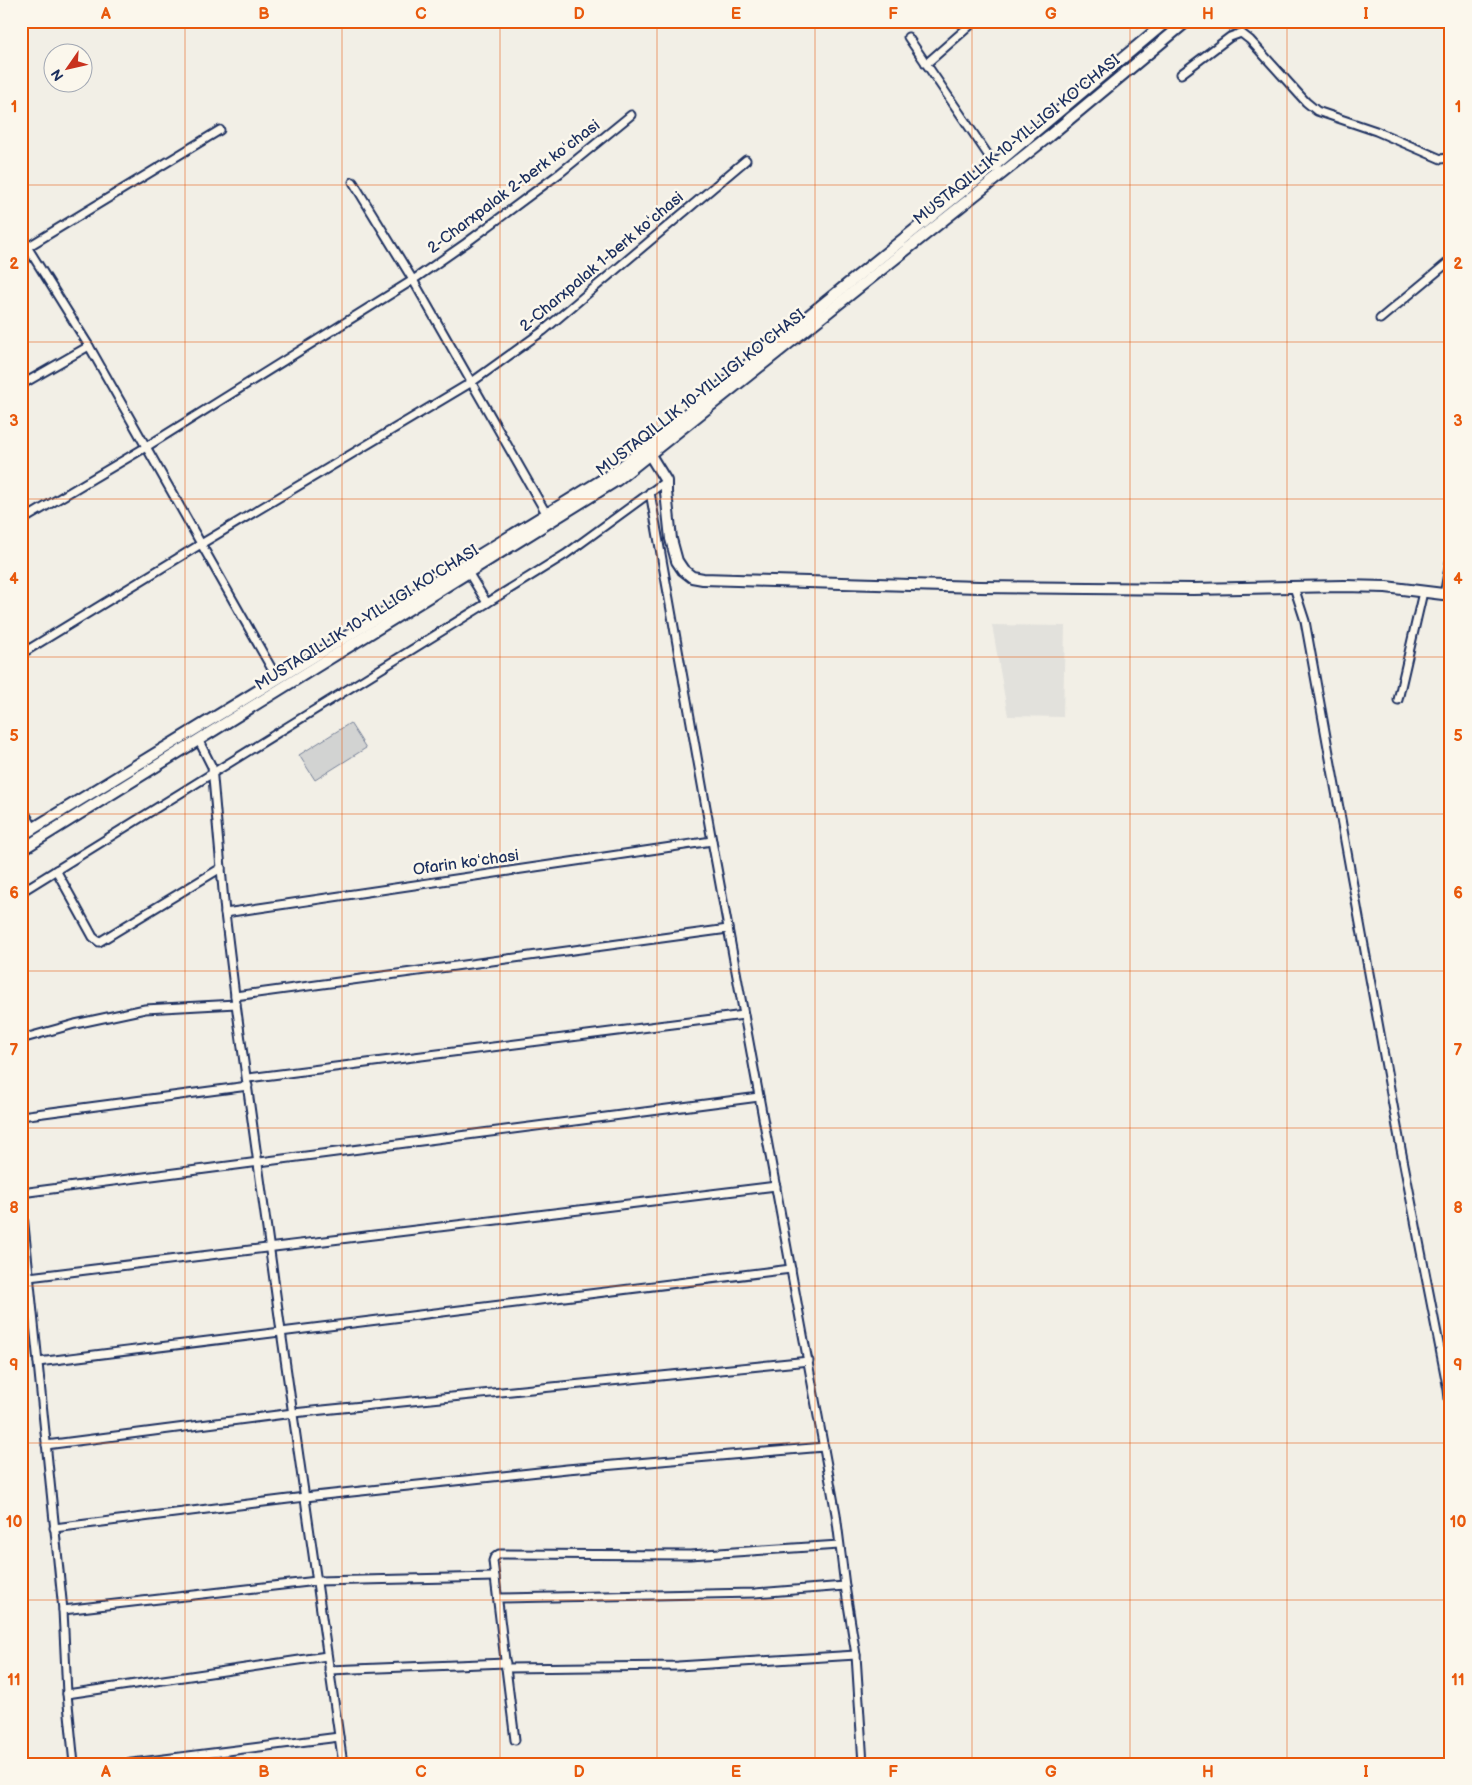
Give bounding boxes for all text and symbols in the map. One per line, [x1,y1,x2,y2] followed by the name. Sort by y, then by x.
[100,5,111,24] text: A
[258,5,270,24] text: B
[415,5,427,24] text: C
[573,5,585,24] text: D
[731,5,741,24] text: E
[888,5,898,24] text: F
[1045,5,1057,24] text: G
[1202,5,1214,24] text: H
[1363,5,1369,24] text: I
[42,42,92,92] north arrow
[910,51,1124,229] street label: MUSTAQILLIK 10-YILLIGI KO'CHASI
[48,66,68,84] text: N
[11,98,17,117] text: 1
[1455,98,1461,117] text: 1
[424,116,604,258] street label: 2-Charxpalak 2-berk koʻchasi
[516,188,688,336] street label: 2-Charxpalak 1-berk koʻchasi
[9,255,19,274] text: 2
[1453,255,1463,274] text: 2
[593,305,809,480] street label: MUSTAQILLIK 10-YILLIGI KO'CHASI
[9,412,19,431] text: 3
[1453,412,1463,431] text: 3
[252,541,482,695] street label: MUSTAQILLIK 10-YILLIGI KO'CHASI
[9,570,19,589] text: 4
[1453,570,1463,589] text: 4
[9,727,19,746] text: 5
[1453,727,1463,746] text: 5
[412,846,520,880] street label: Ofarin koʻchasi
[9,884,19,903] text: 6
[1453,884,1463,903] text: 6
[10,1041,19,1060] text: 7
[1454,1041,1463,1060] text: 7
[9,1199,19,1218] text: 8
[1453,1199,1463,1218] text: 8
[9,1356,19,1375] text: 9
[1453,1356,1463,1375] text: 9
[6,1513,22,1532] text: 10
[1450,1513,1466,1532] text: 10
[7,1671,21,1690] text: 11
[1451,1671,1465,1690] text: 11
[100,1763,111,1782] text: A
[258,1763,270,1782] text: B
[415,1763,427,1782] text: C
[573,1763,585,1782] text: D
[731,1763,741,1782] text: E
[888,1763,898,1782] text: F
[1045,1763,1057,1782] text: G
[1202,1763,1214,1782] text: H
[1363,1763,1369,1782] text: I

